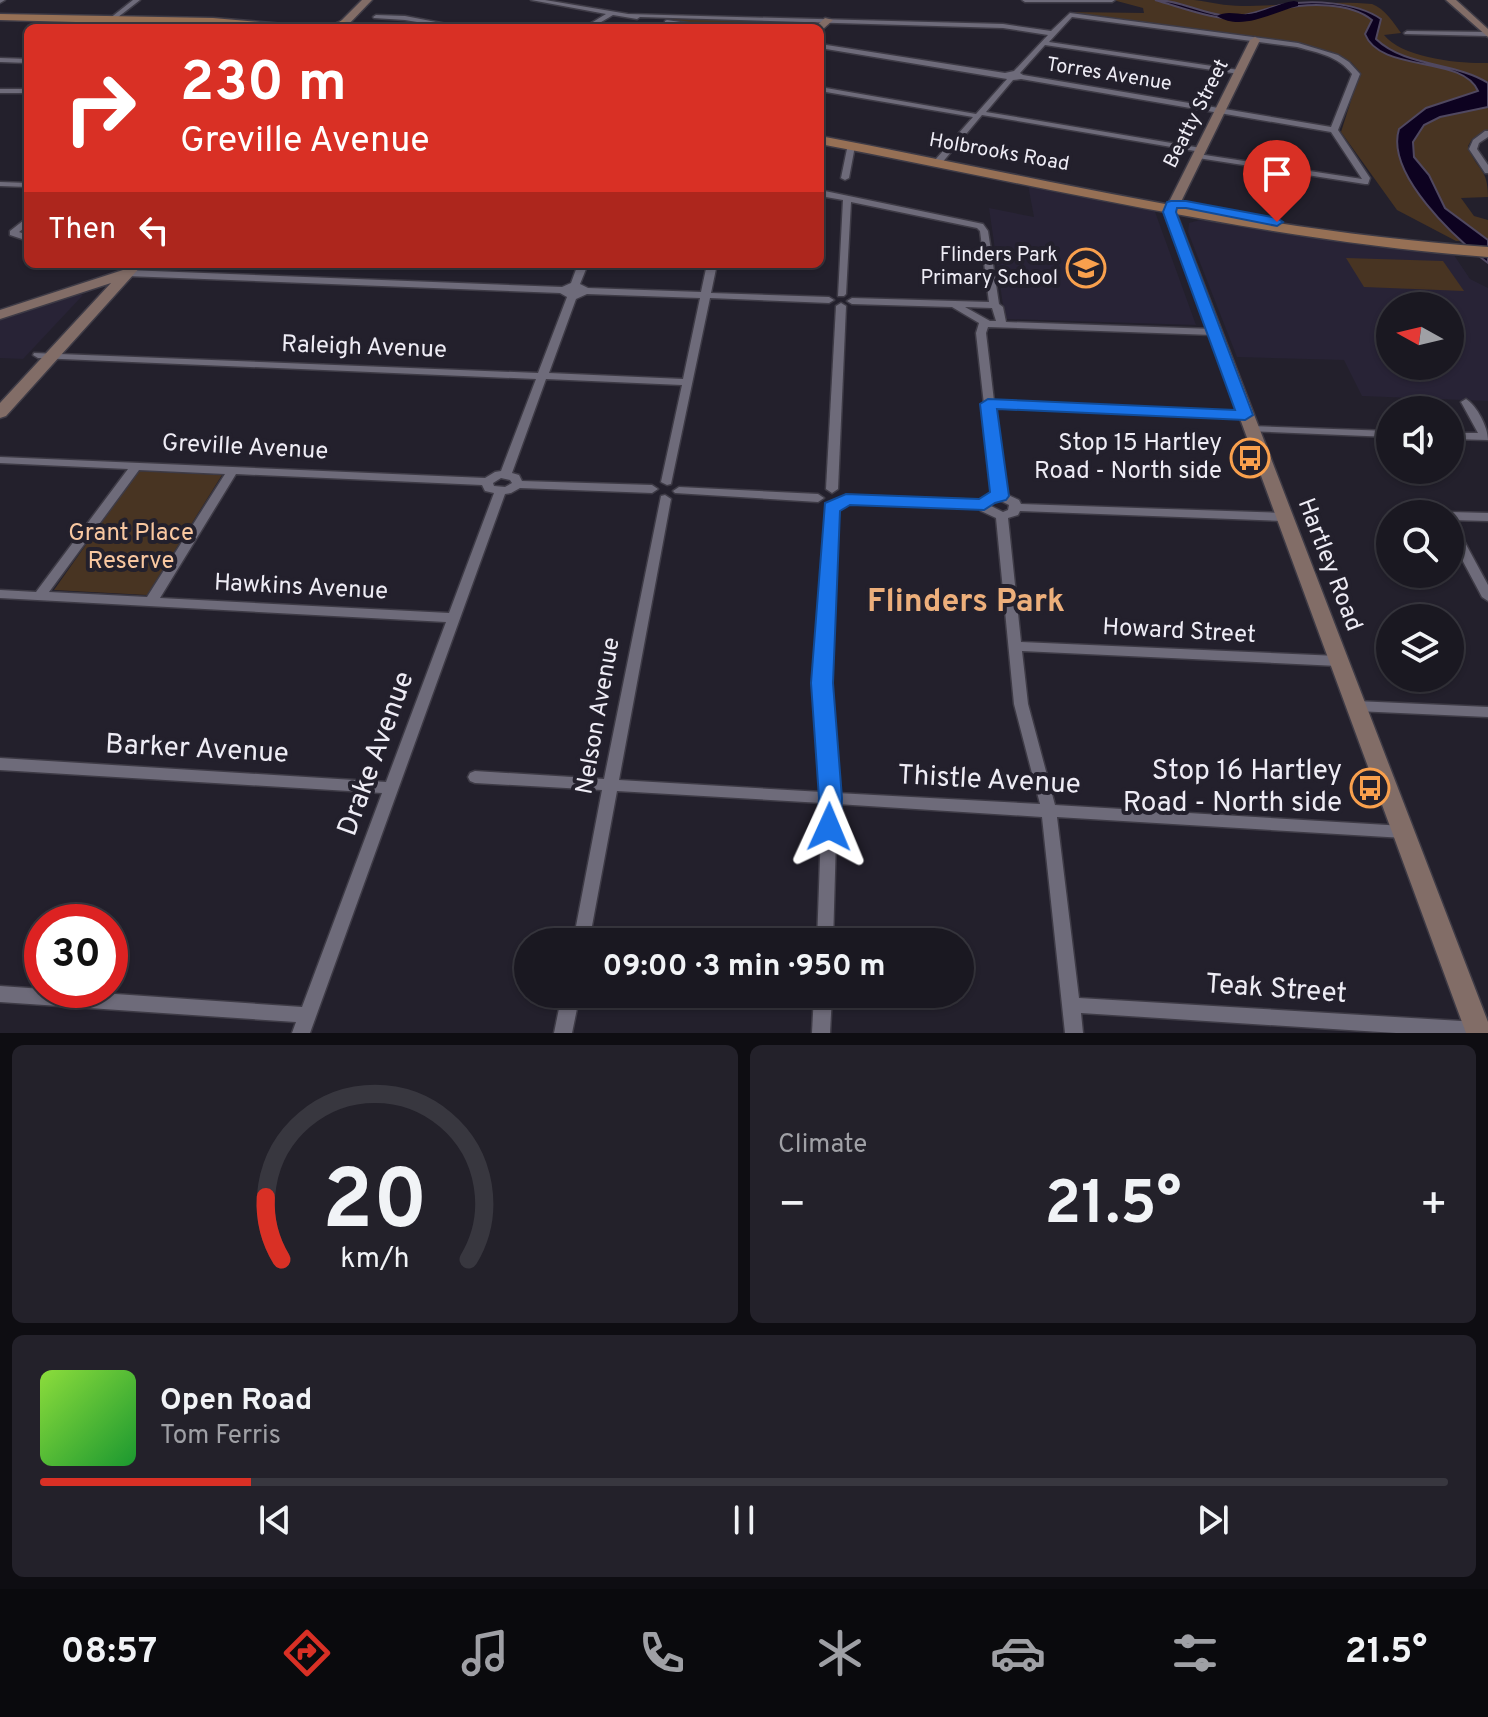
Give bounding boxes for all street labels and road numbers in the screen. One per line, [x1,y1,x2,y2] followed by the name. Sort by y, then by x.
[1044,52,1174,98] street label: Torres Avenue
[1158,55,1236,173] street label: Beatty Street
[927,128,1071,178] street label: Holbrooks Road
[281,330,447,366] street label: Raleigh Avenue
[161,429,329,467] street label: Greville Avenue
[1290,494,1368,636] street label: Hartley Road
[213,568,389,608] street label: Hawkins Avenue
[1101,613,1257,651] street label: Howard Street
[570,635,628,797] street label: Nelson Avenue
[331,667,423,841] street label: Drake Avenue
[104,727,290,773] street label: Barker Avenue
[896,758,1082,804] street label: Thistle Avenue
[1204,967,1348,1013] street label: Teak Street

